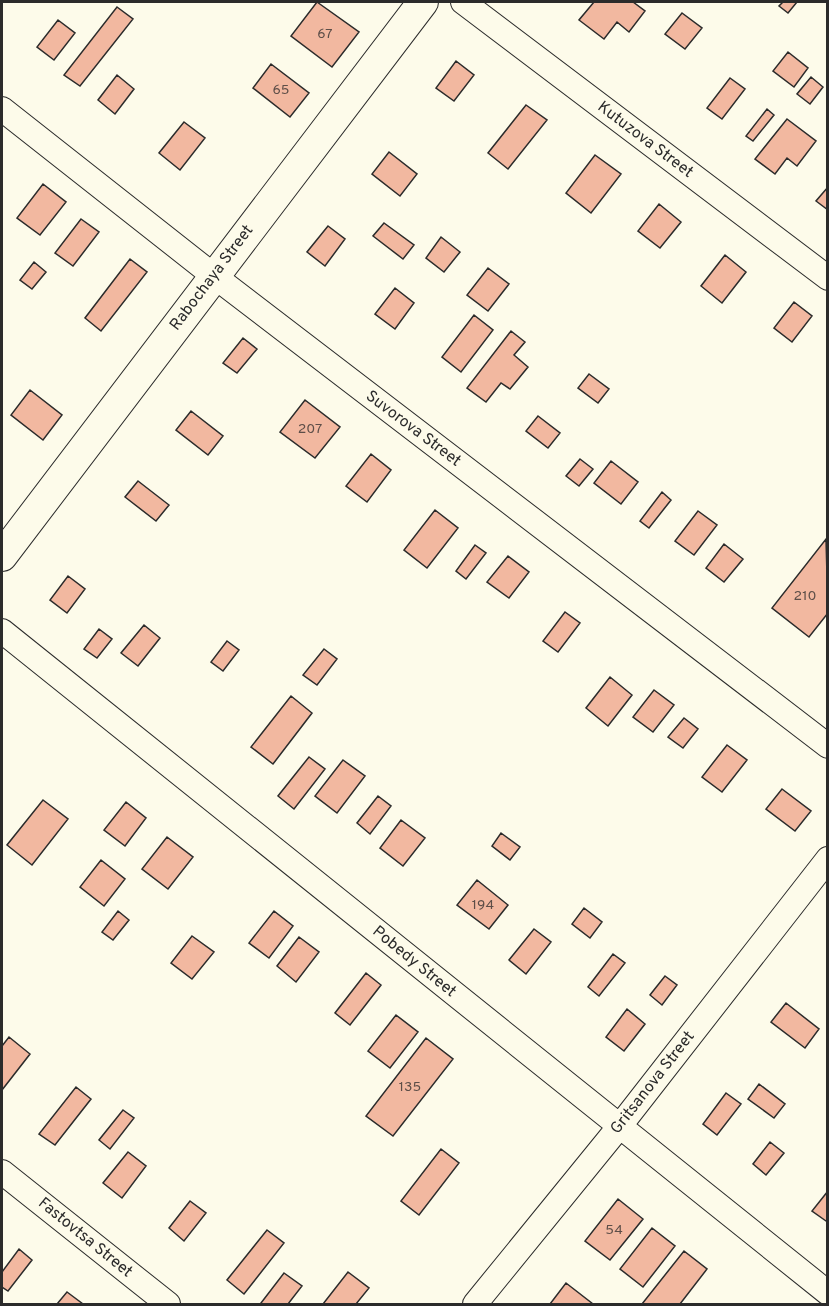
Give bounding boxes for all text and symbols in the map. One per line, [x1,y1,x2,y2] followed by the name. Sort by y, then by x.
[317,26,333,43] house number: 67
[272,82,290,99] house number: 65
[593,97,697,183] street label: Kutuzova Street
[166,221,258,335] street label: Rabochaya Street
[361,387,465,471] street label: Suvorova Street
[298,421,322,438] house number: 207
[794,588,816,605] house number: 210
[472,897,494,914] house number: 194
[368,922,460,1002] street label: Pobedy Street
[607,1027,699,1139] street label: Gritsanova Street
[399,1079,421,1096] house number: 135
[34,1194,136,1282] street label: Fastovtsa Street
[605,1222,623,1239] house number: 54

